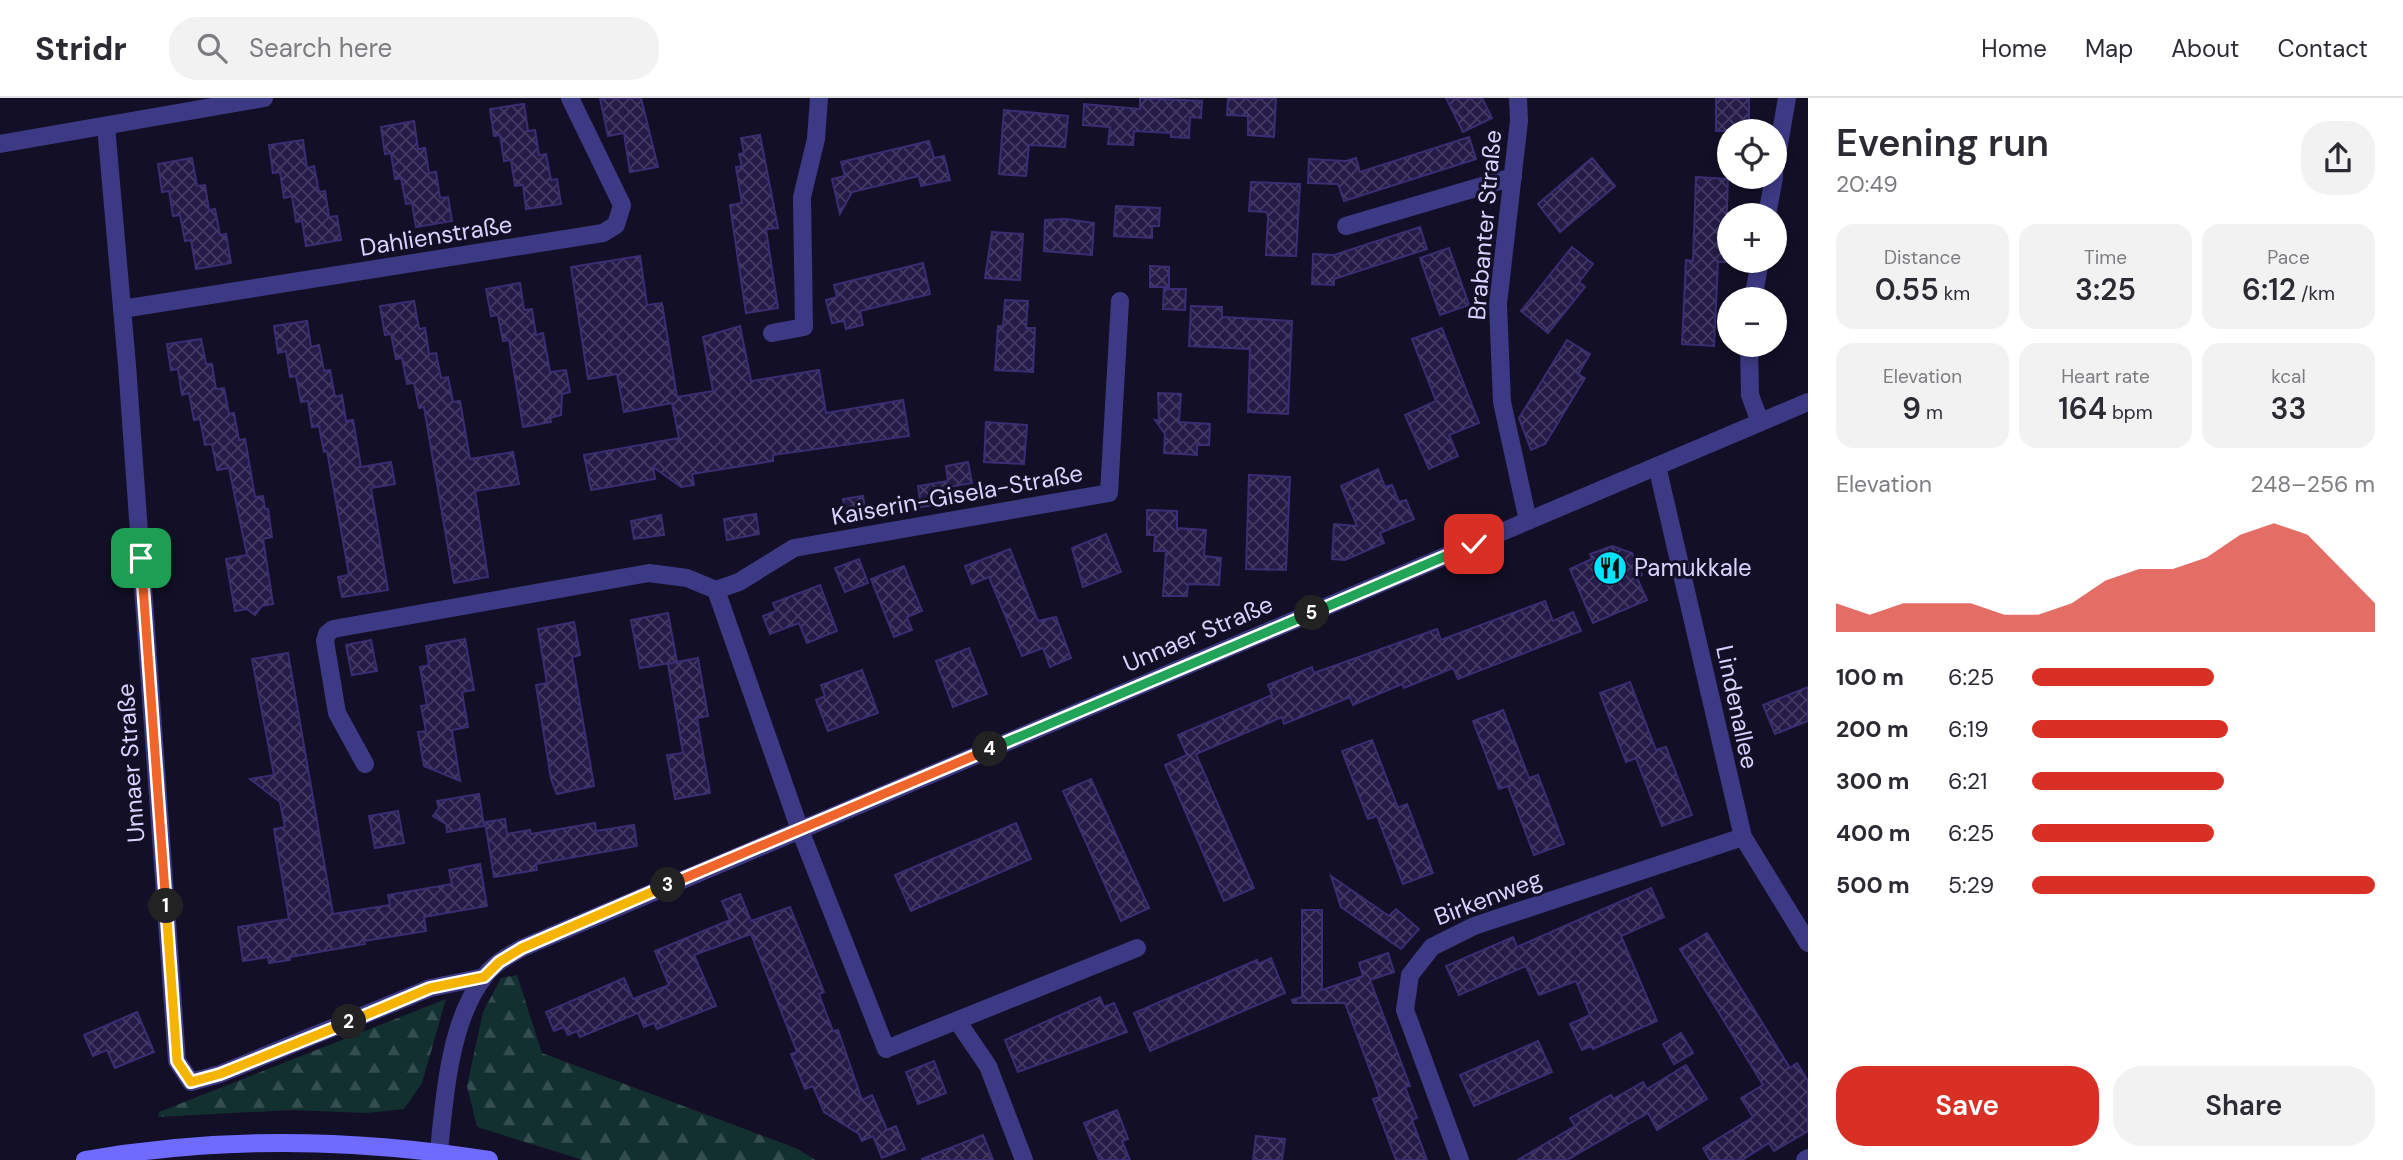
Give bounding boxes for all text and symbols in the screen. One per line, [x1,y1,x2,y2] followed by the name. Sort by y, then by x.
[169,17,659,80] search box
[35,27,127,70] text: Stridr
[193,29,231,67] icon: search
[249,31,392,65] text: Search here
[1981,33,2047,64] text: Home
[2085,33,2133,64] text: Map
[2171,33,2240,64] text: About
[2278,33,2368,64] text: Contact
[1836,118,2049,168] text: Evening run
[1717,119,1787,357] map controls
[1717,119,1787,189] button: locate
[2301,121,2375,195] button: share
[1461,129,1508,321] street label: Brabanter Straße
[1836,169,1898,199] text: 20:49
[1717,203,1787,273] button: +
[357,208,514,263] street label: Dahlienstraße
[1884,245,1961,270] text: Distance
[2084,245,2127,270] text: Time
[2267,245,2310,270] text: Pace
[1875,270,1939,309] text: 0.55
[2075,270,2136,309] text: 3:25
[2242,270,2296,309] text: 6:12
[1939,281,1970,306] text: km
[2296,281,2335,306] text: /km
[1717,287,1787,357] button: −
[1883,364,1962,389] text: Elevation
[2061,364,2150,389] text: Heart rate
[2271,364,2306,389] text: kcal
[1902,389,1921,428] text: 9
[2058,389,2107,428] text: 164
[2271,389,2306,428] text: 33
[1921,400,1943,425] text: m
[2107,400,2153,425] text: bpm
[829,457,1085,532] street label: Kaiserin-Gisela-Straße
[1836,469,1932,499] text: Elevation
[2250,469,2375,499] text: 248–256 m
[1444,514,1504,574] pin
[1455,525,1493,563] icon: check
[111,528,171,588] pin
[122,539,160,577] icon: arrive
[1591,549,1629,587] restaurant icon: Pamukkale
[1634,552,1752,583] place label: Pamukkale
[1118,588,1277,679] street label: Unnaer Straße
[1294,596,1330,630] pin: 5
[1306,600,1317,625] text: 5
[1709,642,1766,772] street label: Lindenallee
[1836,662,1904,692] text: 100 m
[1948,662,1994,692] text: 6:25
[109,682,152,844] street label: Unnaer Straße
[1836,714,1909,744] text: 200 m
[1948,714,1989,744] text: 6:19
[972,732,1007,766] pin: 4
[983,736,996,761] text: 4
[1836,766,1909,796] text: 300 m
[1948,766,1988,796] text: 6:21
[1836,818,1910,848] text: 400 m
[1948,818,1994,848] text: 6:25
[1430,863,1546,932] street label: Birkenweg
[650,868,686,902] pin: 3
[1836,870,1910,900] text: 500 m
[1948,870,1994,900] text: 5:29
[662,872,673,897] text: 3
[148,888,184,924] pin: 1
[162,893,169,918] text: 1
[332,1004,366,1040] pin: 2
[343,1009,354,1034] text: 2
[1836,1066,2099,1146] button: Save
[2113,1066,2375,1146] button: Share

